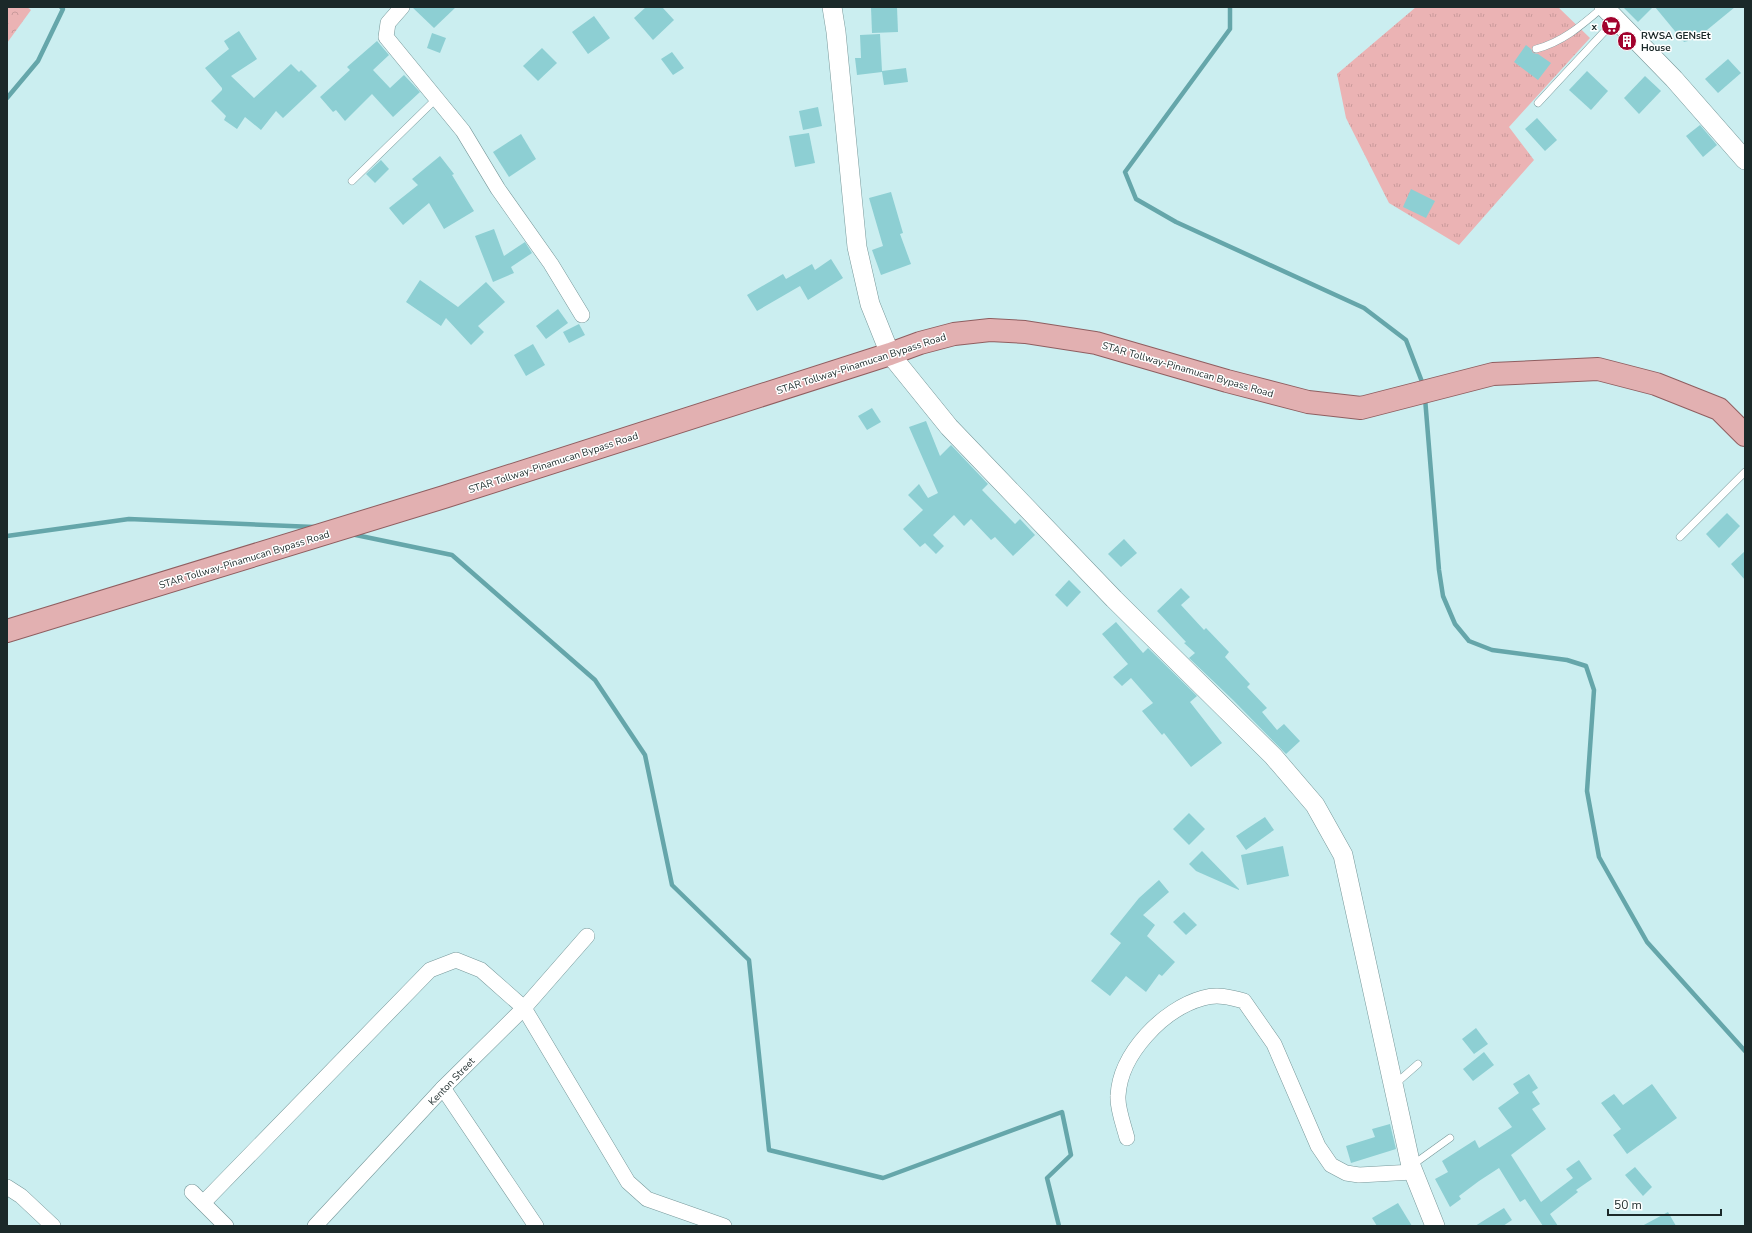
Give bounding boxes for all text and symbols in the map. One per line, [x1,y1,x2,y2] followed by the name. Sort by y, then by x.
[1600,15,1622,37] supermarket icon: x
[1591,20,1598,34] place label: x
[1641,29,1711,55] place label: RWSA GENsEt House
[1616,30,1638,52] building icon: RWSA GENsEt House
[775,330,948,398] street label: STAR Tollway-Pinamucan Bypass Road
[1100,339,1275,401] street label: STAR Tollway-Pinamucan Bypass Road
[467,429,640,497] street label: STAR Tollway-Pinamucan Bypass Road
[157,527,331,593] street label: STAR Tollway-Pinamucan Bypass Road
[425,1054,479,1109] street label: Kenton Street
[1608,1191,1721,1217] scale bar
[1614,1197,1642,1213] text: 50 m

